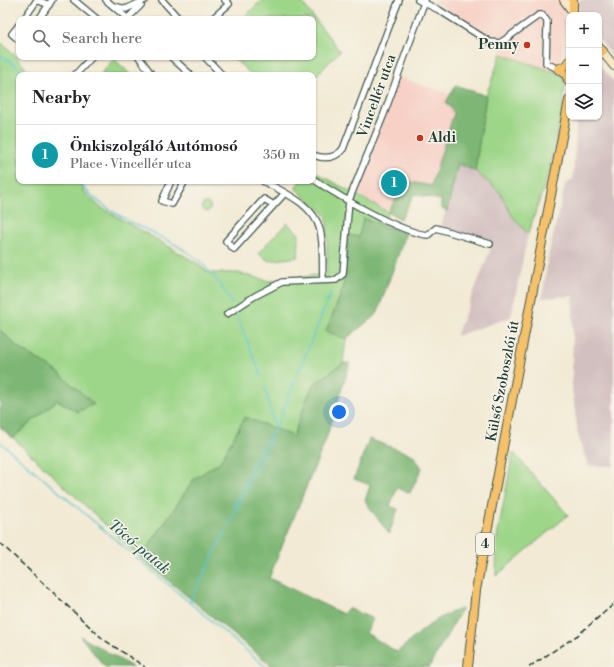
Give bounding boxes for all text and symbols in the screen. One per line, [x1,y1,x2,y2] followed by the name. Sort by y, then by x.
[566,12,602,120] map controls
[566,12,602,48] button: +
[16,16,316,60] search box
[30,27,52,49] icon: search
[62,29,142,48] text: Search here
[478,36,520,54] place label: Penny
[522,40,532,50] marker: Penny
[566,48,602,84] button: −
[353,51,401,141] street label: Vincellér utca
[566,84,602,120] button: layers
[32,87,91,109] text: Nearby
[427,129,456,147] place label: Aldi
[415,133,425,143] marker: Aldi
[70,137,238,156] text: Önkiszolgáló Autómosó
[42,147,48,163] text: 1
[263,147,300,163] text: 350 m
[70,156,191,172] text: Place · Vincellér utca
[381,168,407,198] pin: 1
[482,319,524,443] street label: Külső Szoboszlói út
[329,402,349,422] your location
[104,515,174,579] water label: Tócó-patak
[476,533,494,555] road number: 4

